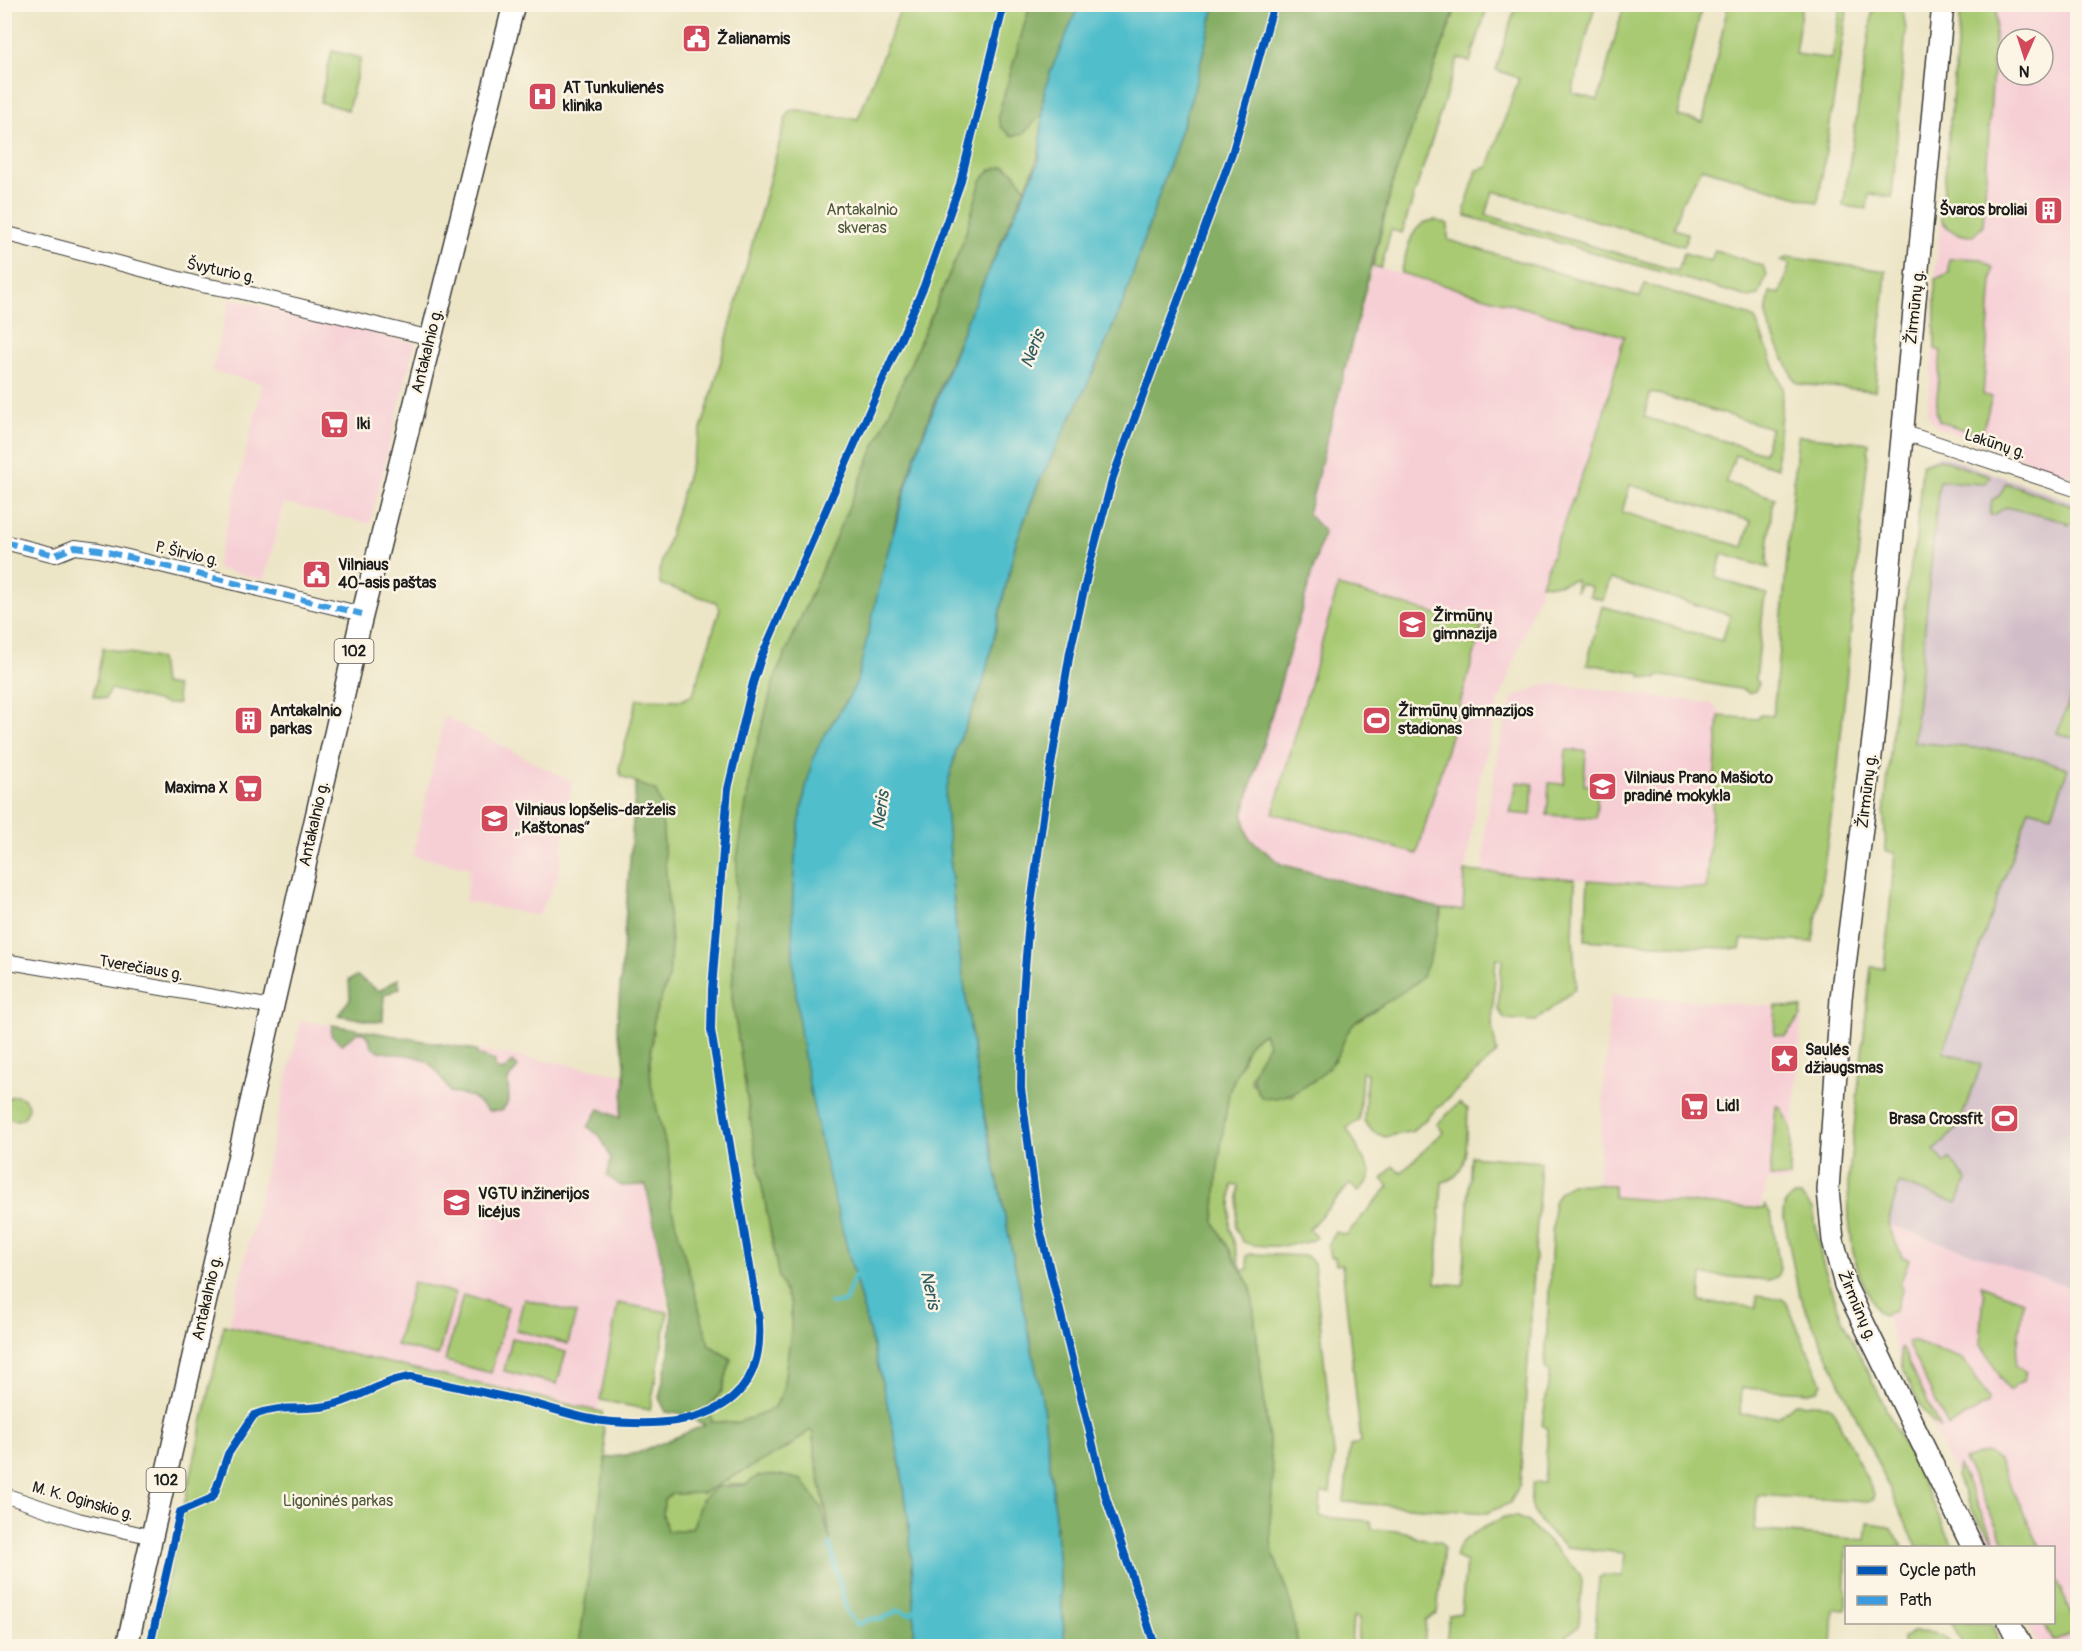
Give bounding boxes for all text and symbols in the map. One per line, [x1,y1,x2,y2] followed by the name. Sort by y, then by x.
[680,23,712,55] public building icon: Žalianamis
[1995,27,2055,87] north arrow
[717,28,791,49] place label: Žalianamis
[2018,61,2030,81] text: N
[562,78,664,116] place label: AT Tunkulienės klinika
[526,81,558,113] hospital icon: AT Tunkulienės klinika
[2032,194,2064,226] building icon: Švaros broliai
[1940,199,2027,220] place label: Švaros broliai
[826,200,898,238] park label: Antakalnio skveras
[185,253,258,288] street label: Švyturio g.
[1901,269,1929,345] street label: Žirmūnų g.
[407,307,447,395] street label: Antakalnio g.
[1015,325,1051,371] water label: Neris
[319,408,351,440] supermarket icon: Iki
[356,414,370,434] place label: Iki
[1962,425,2028,463] street label: Lakūnų g.
[153,536,221,571] street label: P. Širvio g.
[338,555,437,593] place label: Vilniaus 40-asis paštas
[301,558,333,590] public building icon: Vilniaus 40-asis paštas
[1433,605,1497,644] place label: Žirmūnų gimnazija
[1396,609,1428,641] school or university icon: Žirmūnų gimnazija
[334,639,374,663] road number: 102
[1398,700,1534,739] place label: Žirmūnų gimnazijos stadionas
[270,701,342,739] place label: Antakalnio parkas
[233,704,265,736] building icon: Antakalnio parkas
[1361,704,1393,736] sports icon: Žirmūnų gimnazijos stadionas
[1853,753,1881,829] street label: Žirmūnų g.
[1624,768,1774,806] place label: Vilniaus Prano Mašioto pradinė mokykla
[1587,771,1619,803] school or university icon: Vilniaus Prano Mašioto pradinė mokykla
[233,772,265,804] supermarket icon: Maxima X
[164,778,228,798] place label: Maxima X
[295,780,333,868] street label: Antakalnio g.
[867,787,895,831] water label: Neris
[515,800,677,838] place label: Vilniaus lopšelis-darželis „Kaštonas“
[478,803,510,835] school or university icon: Vilniaus lopšelis-darželis „Kaštonas“
[97,951,185,985] street label: Tverečiaus g.
[1805,1040,1884,1078] place label: Saulės džiaugsmas
[1768,1043,1800,1075] place icon: Saulės džiaugsmas
[1679,1090,1711,1122] supermarket icon: Lidl
[1716,1096,1740,1116] place label: Lidl
[1988,1103,2020,1135] sports icon: Brasa Crossfit
[1889,1109,1984,1129] place label: Brasa Crossfit
[478,1184,590,1222] place label: VGTU inžinerijos licėjus
[441,1187,473,1219] school or university icon: VGTU inžinerijos licėjus
[188,1254,226,1342] street label: Antakalnio g.
[1833,1268,1881,1344] street label: Žirmūnų g.
[915,1269,946,1313] water label: Neris
[146,1468,186,1492] road number: 102
[30,1477,136,1525] street label: M. K. Oginskio g.
[283,1491,393,1511] park label: Ligoninės parkas
[1845,1546,2055,1624] legend
[1899,1559,1976,1582] text: Cycle path
[1899,1589,1932,1612] text: Path

